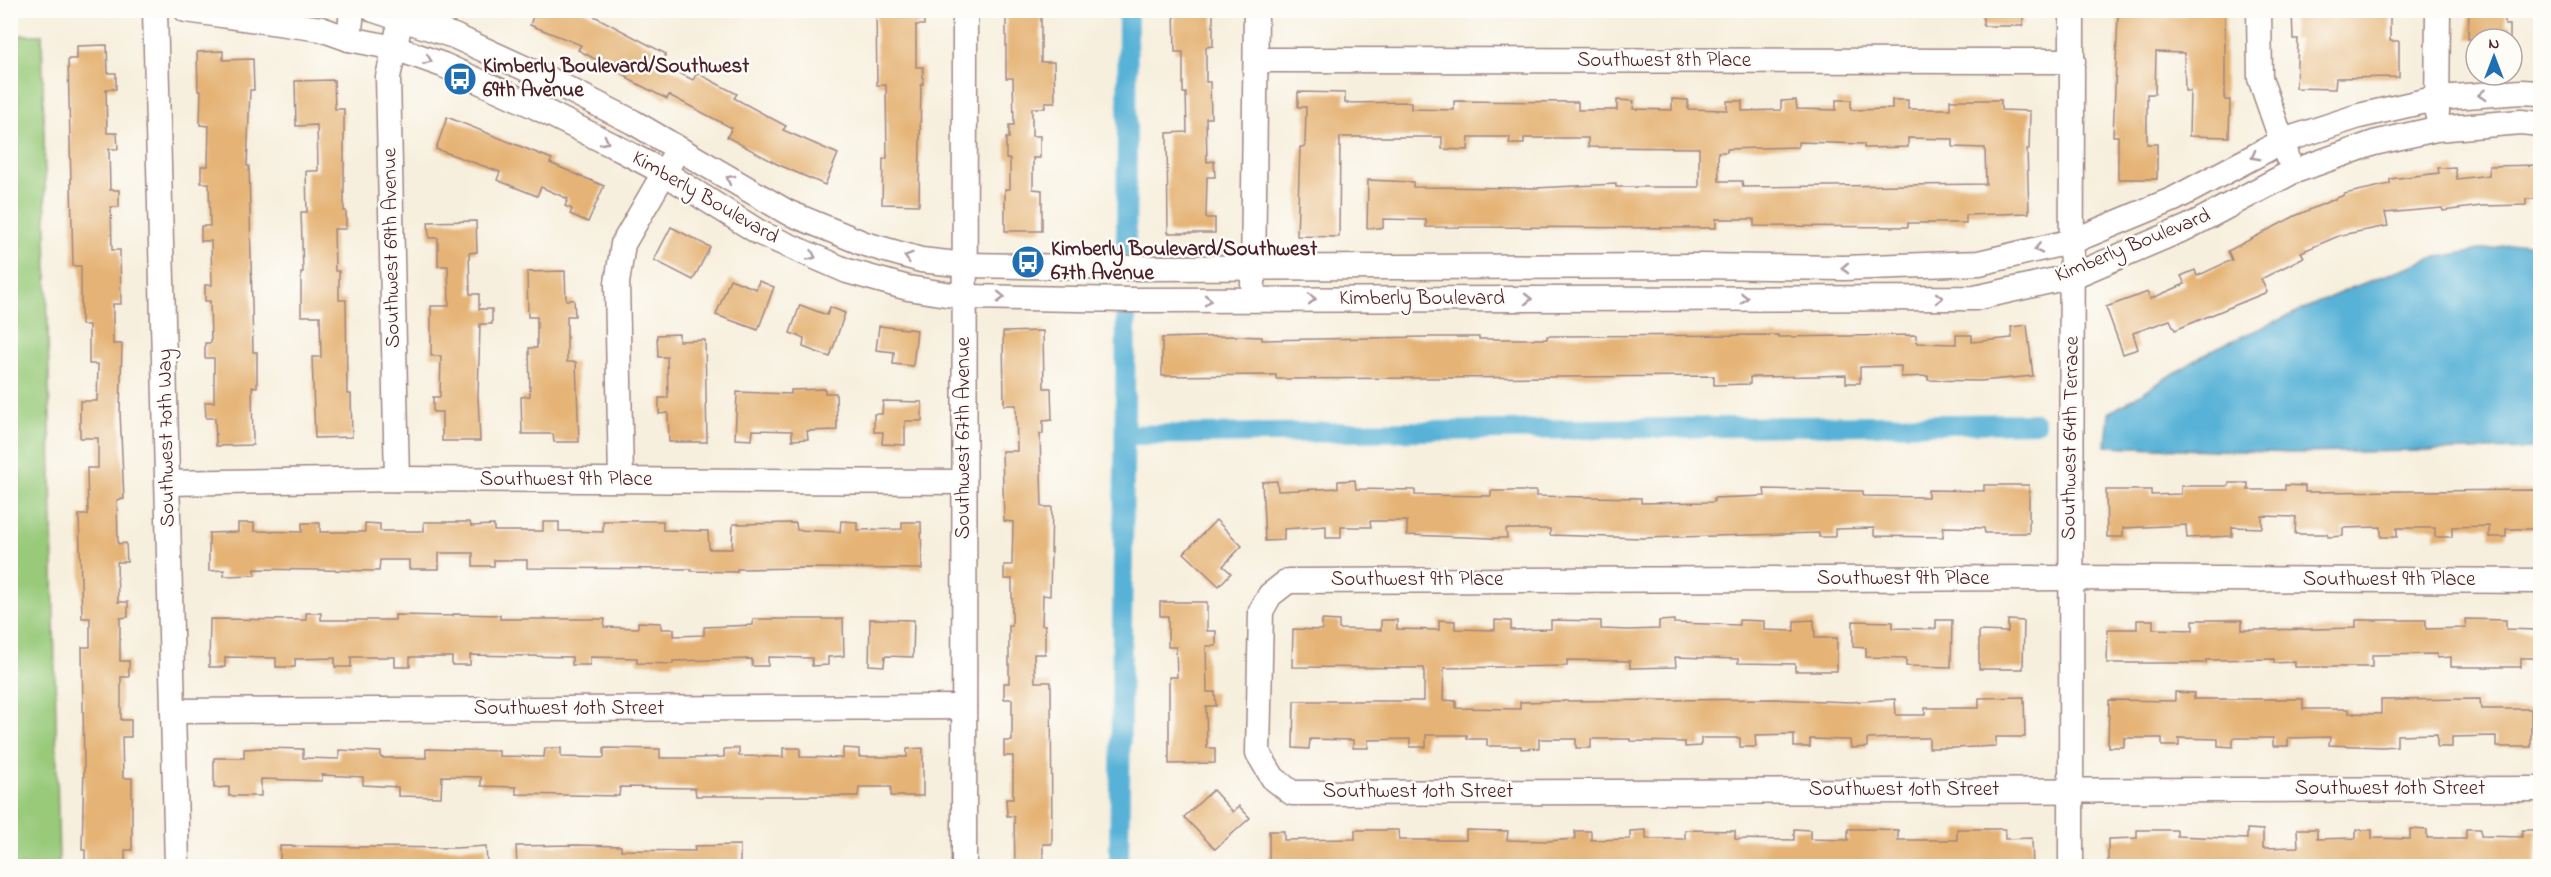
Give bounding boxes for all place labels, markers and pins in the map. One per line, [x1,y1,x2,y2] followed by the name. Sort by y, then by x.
[483,52,750,106] place label: Kimberly Boulevard/Southwest 69th Avenue
[442,61,478,97] bus stop icon: Kimberly Boulevard/Southwest 69th Avenue
[1051,235,1318,289] place label: Kimberly Boulevard/Southwest 67th Avenue
[1010,244,1046,280] bus stop icon: Kimberly Boulevard/Southwest 67th Avenue

